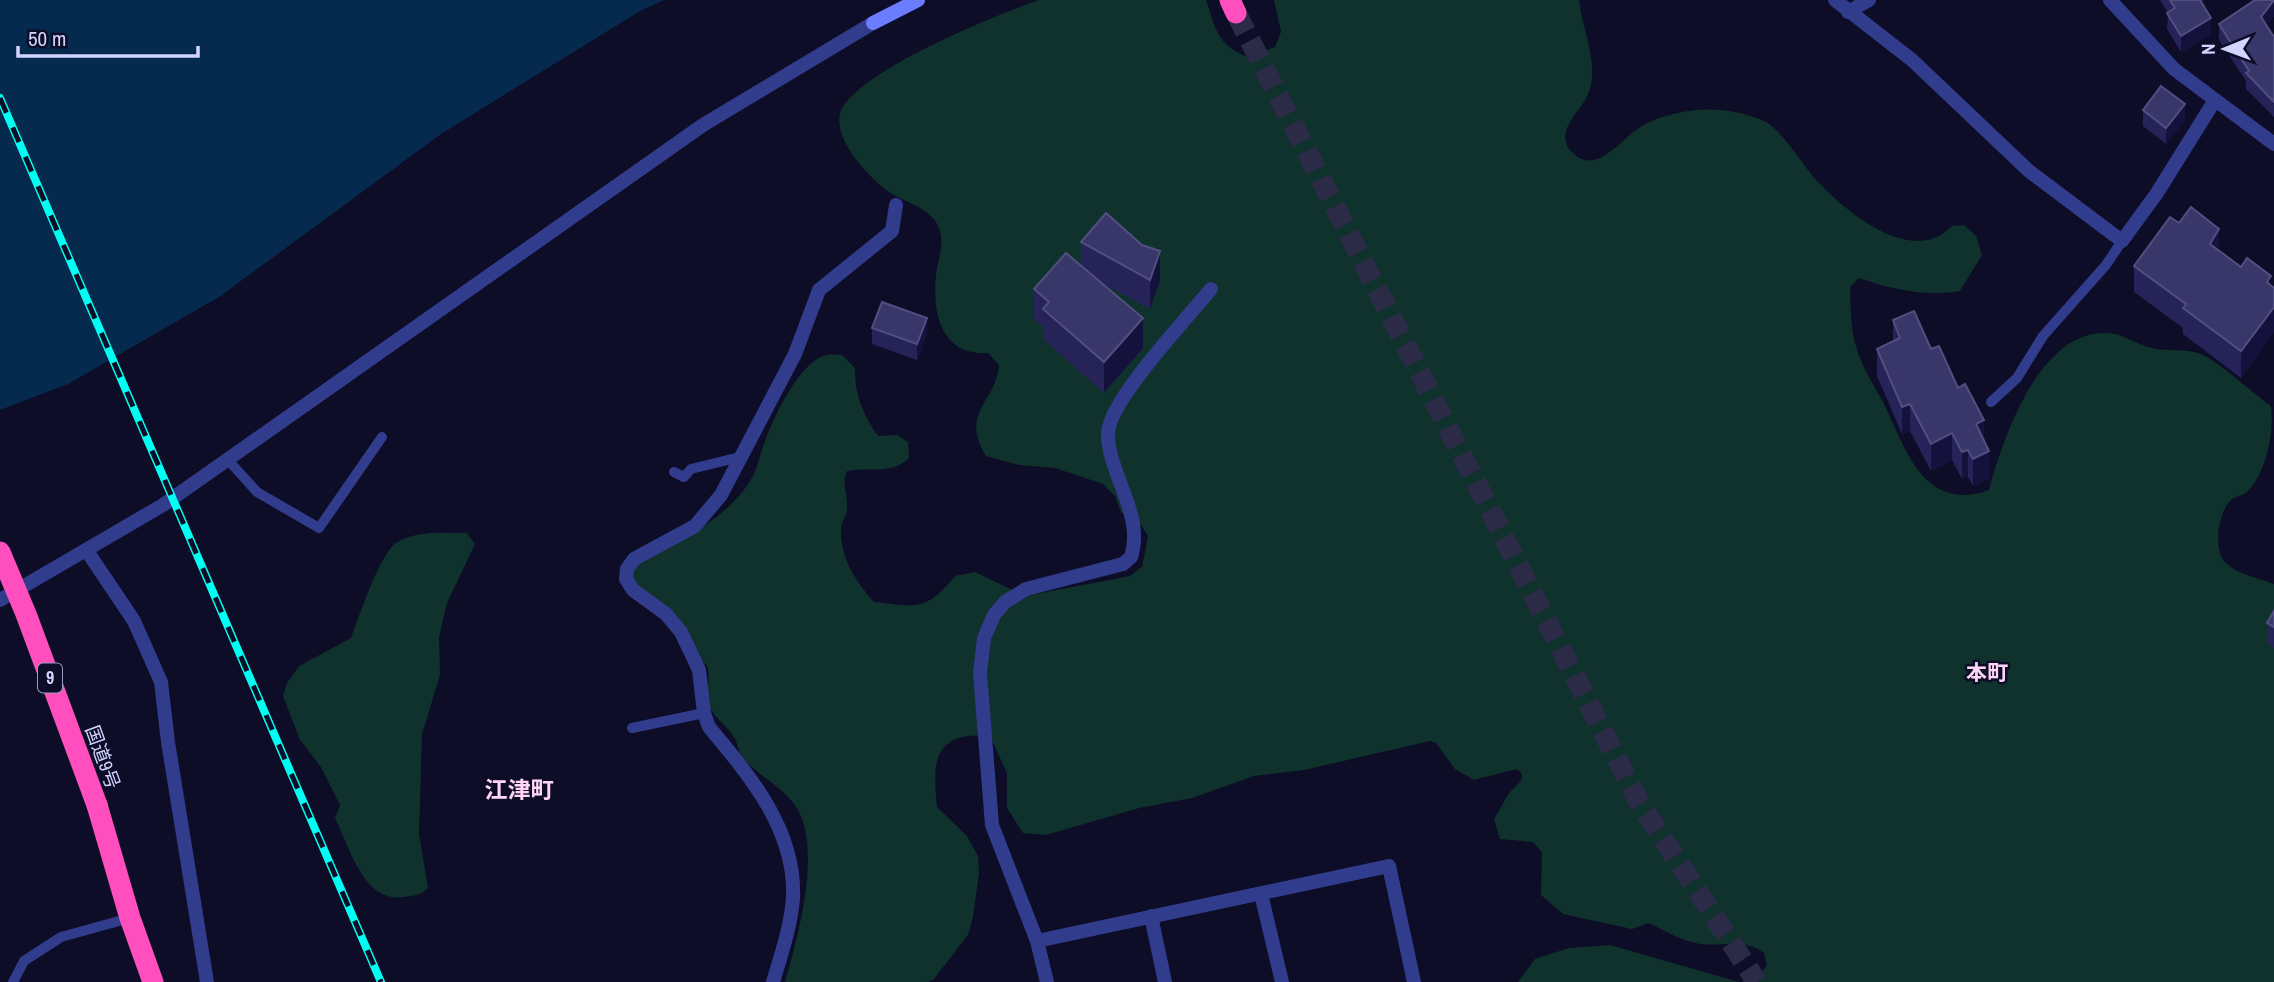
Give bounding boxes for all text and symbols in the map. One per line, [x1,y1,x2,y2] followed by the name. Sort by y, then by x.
[18,14,198,58] scale bar
[2190,14,2260,84] north arrow
[28,24,66,53] text: 50 m
[2195,43,2221,55] text: N
[1966,658,2008,687] district label: 本町
[38,664,62,692] road number: 9
[80,722,126,792] street label: 国道9号
[485,774,554,805] district label: 江津町

